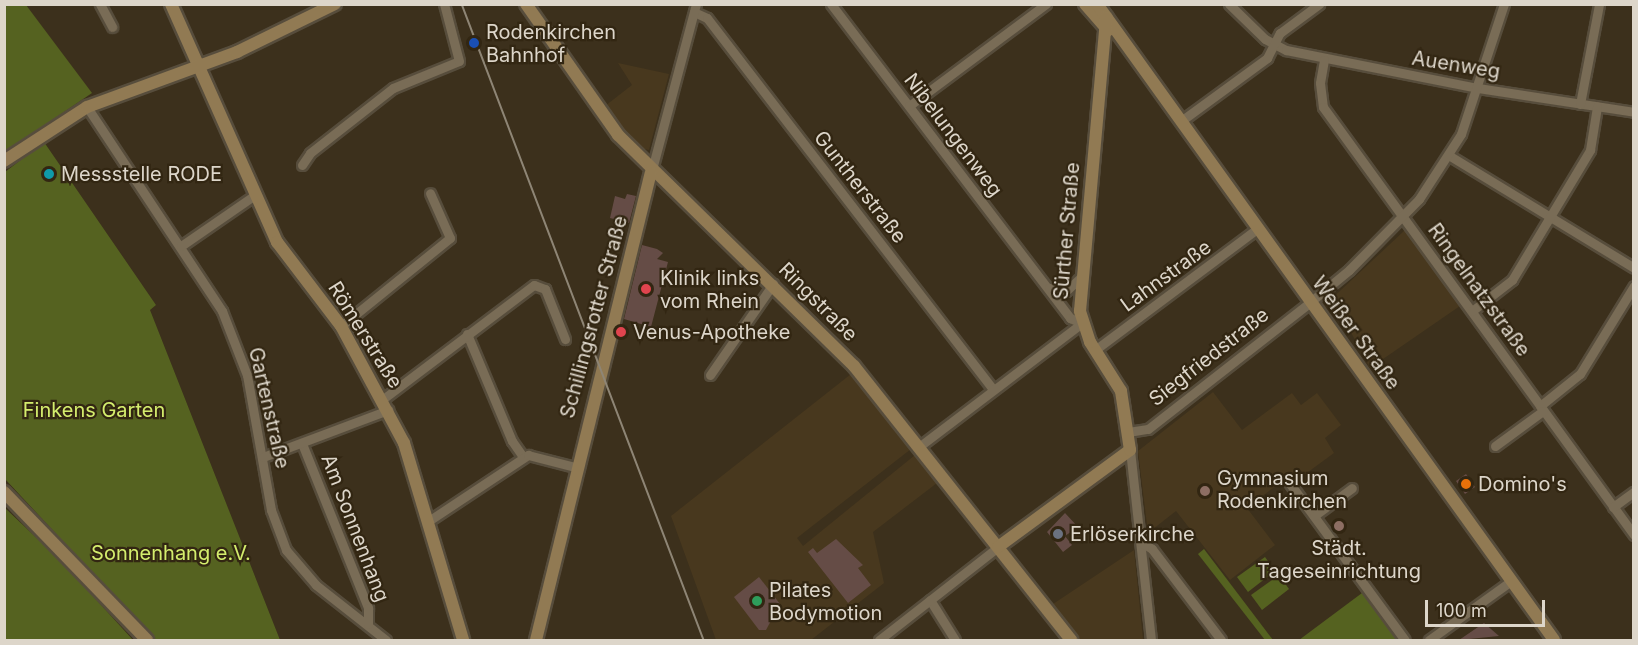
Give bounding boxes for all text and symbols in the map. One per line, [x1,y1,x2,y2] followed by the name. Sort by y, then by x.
[486,20,616,67] place label: Rodenkirchen Bahnhof
[467,36,481,50] marker: Rodenkirchen Bahnhof
[1410,46,1502,84] street label: Auenweg
[899,69,1007,201] street label: Nibelungenweg
[809,126,911,248] street label: Guntherstraße
[1049,161,1085,301] street label: Sürther Straße
[61,162,222,186] place label: Messstelle RODE
[42,167,56,181] marker: Messstelle RODE
[555,213,633,421] street label: Schillingsrotter Straße
[1423,219,1535,361] street label: Ringelnatzstraße
[1116,235,1216,317] street label: Lahnstraße
[774,258,862,346] street label: Ringstraße
[660,266,759,313] place label: Klinik links vom Rhein
[1307,272,1405,394] street label: Weißer Straße
[323,277,407,393] street label: Römerstraße
[637,280,655,298] marker: Klinik links vom Rhein
[1144,303,1274,411] street label: Siegfriedstraße
[633,320,790,344] place label: Venus-Apotheke
[614,325,628,339] marker: Venus-Apotheke
[243,345,295,471] street label: Gartenstraße
[23,398,165,422] park label: Finkens Garten
[316,451,394,605] street label: Am Sonnenhang
[1217,467,1347,514] place label: Gymnasium Rodenkirchen
[1478,472,1567,496] place label: Domino's
[1459,477,1473,491] marker: Domino's
[1198,484,1212,498] marker: Gymnasium Rodenkirchen
[1332,519,1346,533] marker: Städt. Tageseinrichtung
[1070,522,1195,546] place label: Erlöserkirche
[1051,527,1065,541] marker: Erlöserkirche
[1257,536,1421,583] place label: Städt. Tageseinrichtung
[91,541,251,565] park label: Sonnenhang e.V.
[769,578,882,625] place label: Pilates Bodymotion
[1428,588,1548,626] scale bar
[750,594,764,608] marker: Pilates Bodymotion
[1436,600,1487,621] text: 100 m

